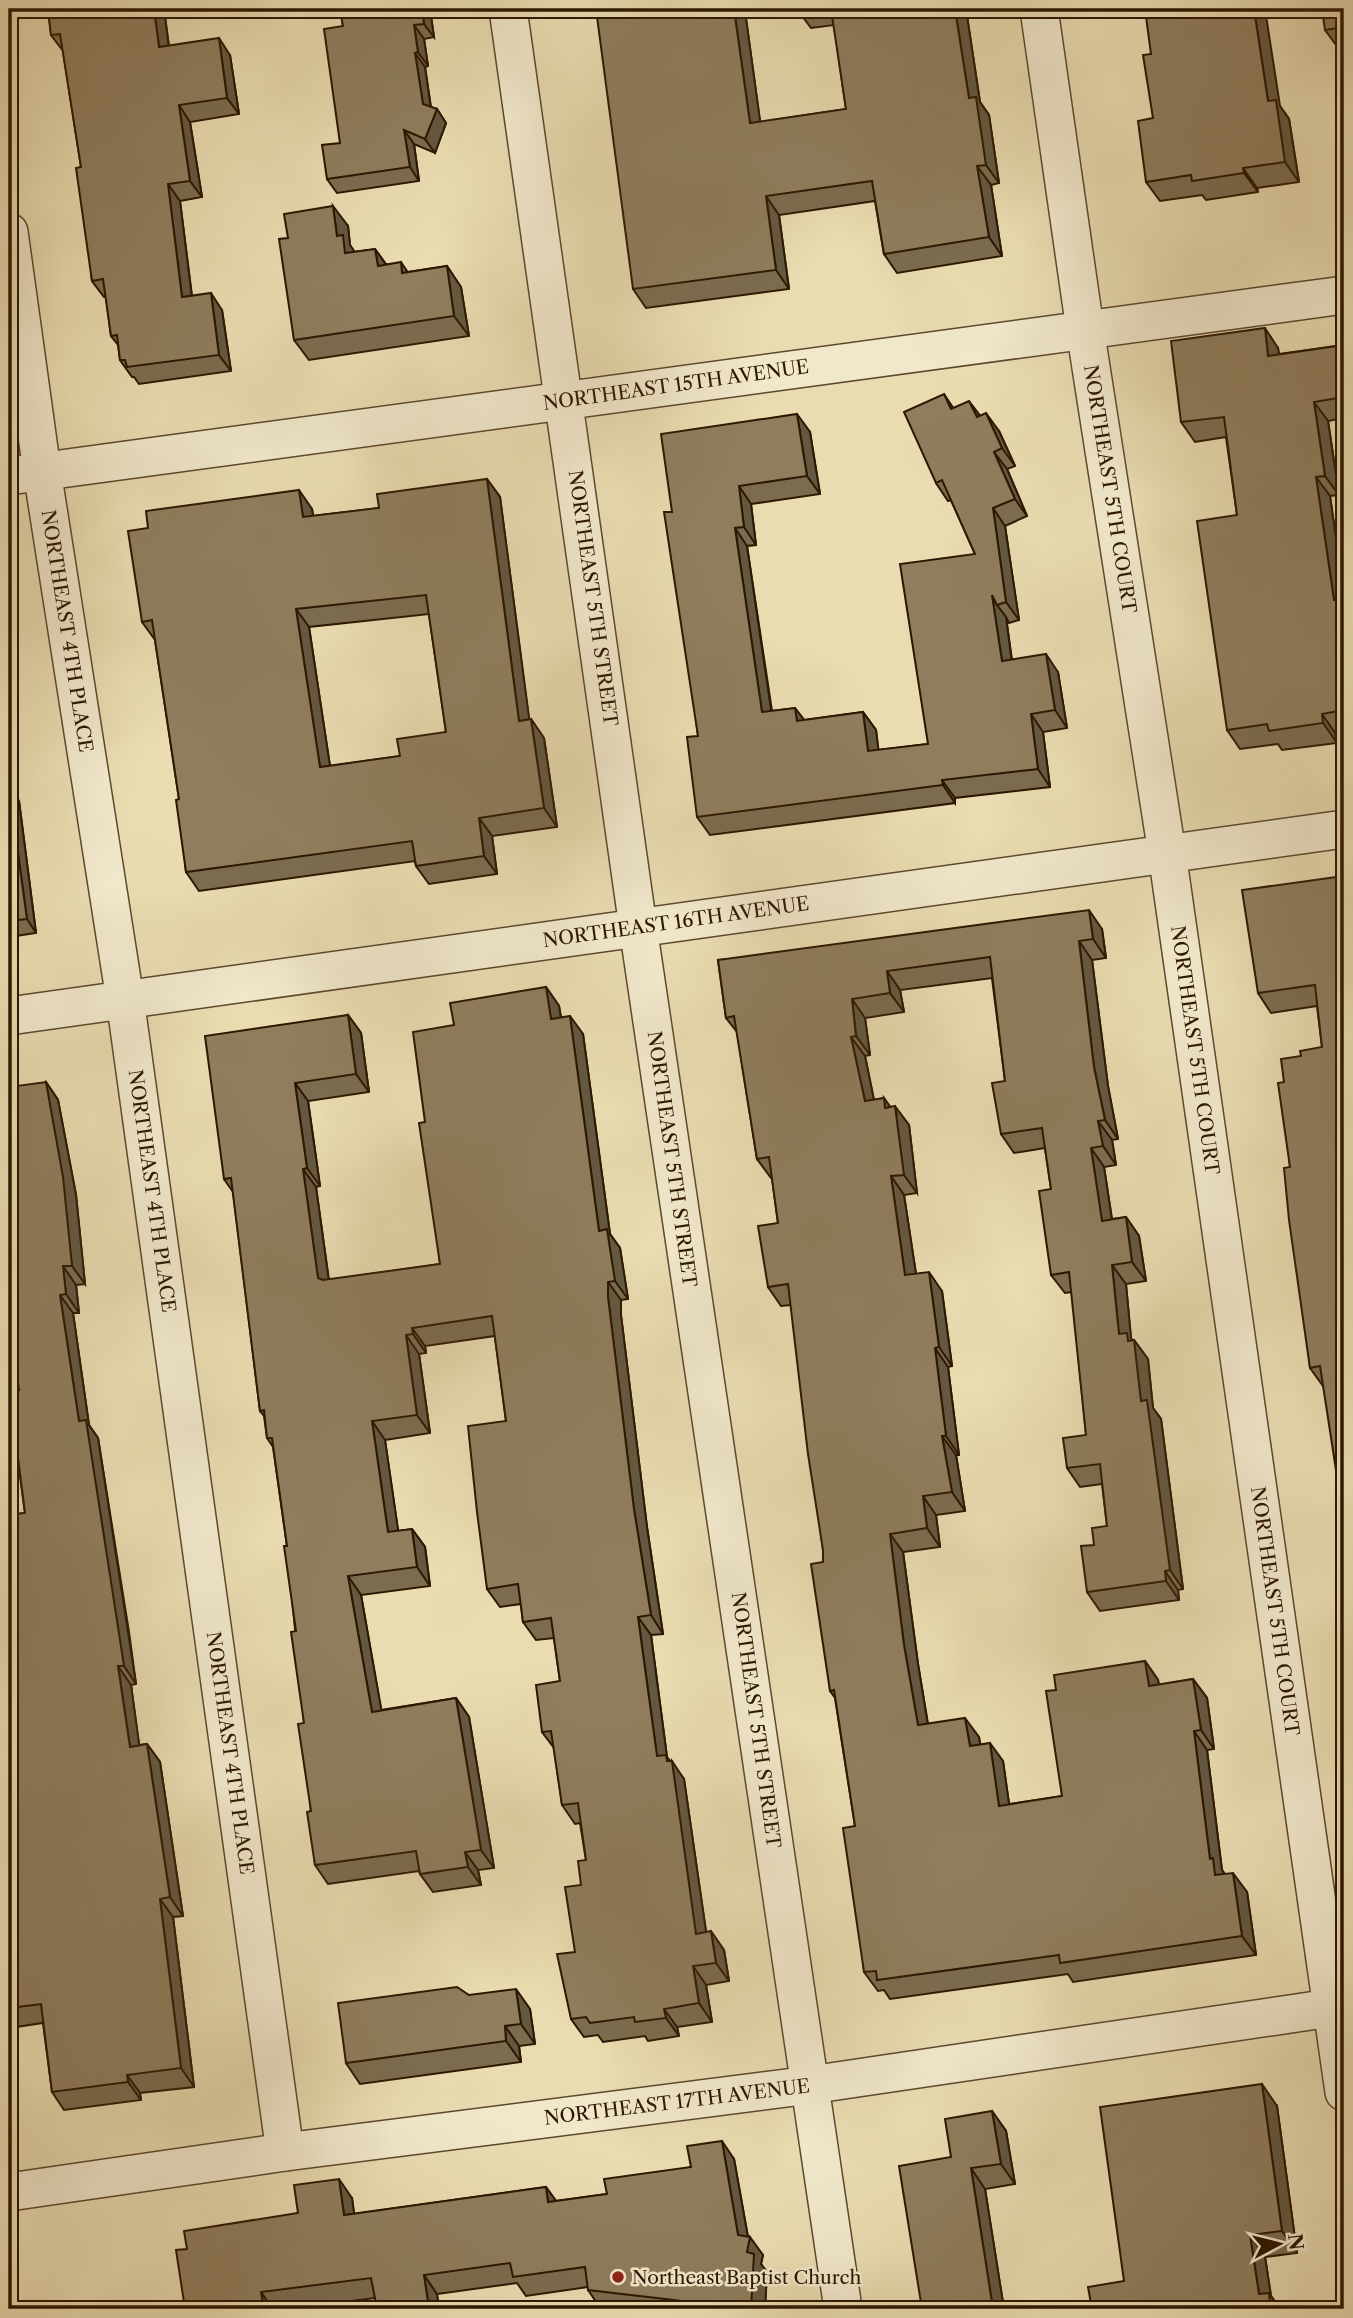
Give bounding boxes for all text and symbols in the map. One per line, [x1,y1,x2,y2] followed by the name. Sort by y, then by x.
[541,355,811,415] street label: NORTHEAST 15TH AVENUE
[1079,363,1141,616] street label: NORTHEAST 5TH COURT
[564,468,622,728] street label: NORTHEAST 5TH STREET
[36,508,98,754] street label: NORTHEAST 4TH PLACE
[541,892,811,952] street label: NORTHEAST 16TH AVENUE
[1166,924,1224,1177] street label: NORTHEAST 5TH COURT
[643,1029,701,1289] street label: NORTHEAST 5TH STREET
[124,1068,180,1314] street label: NORTHEAST 4TH PLACE
[1246,1485,1304,1738] street label: NORTHEAST 5TH COURT
[727,1590,785,1850] street label: NORTHEAST 5TH STREET
[202,1630,258,1876] street label: NORTHEAST 4TH PLACE
[543,2074,811,2130] street label: NORTHEAST 17TH AVENUE
[1244,2210,1314,2280] north arrow
[1283,2232,1308,2252] text: N
[632,2266,861,2289] place label: Northeast Baptist Church
[610,2269,626,2285] marker: Northeast Baptist Church

